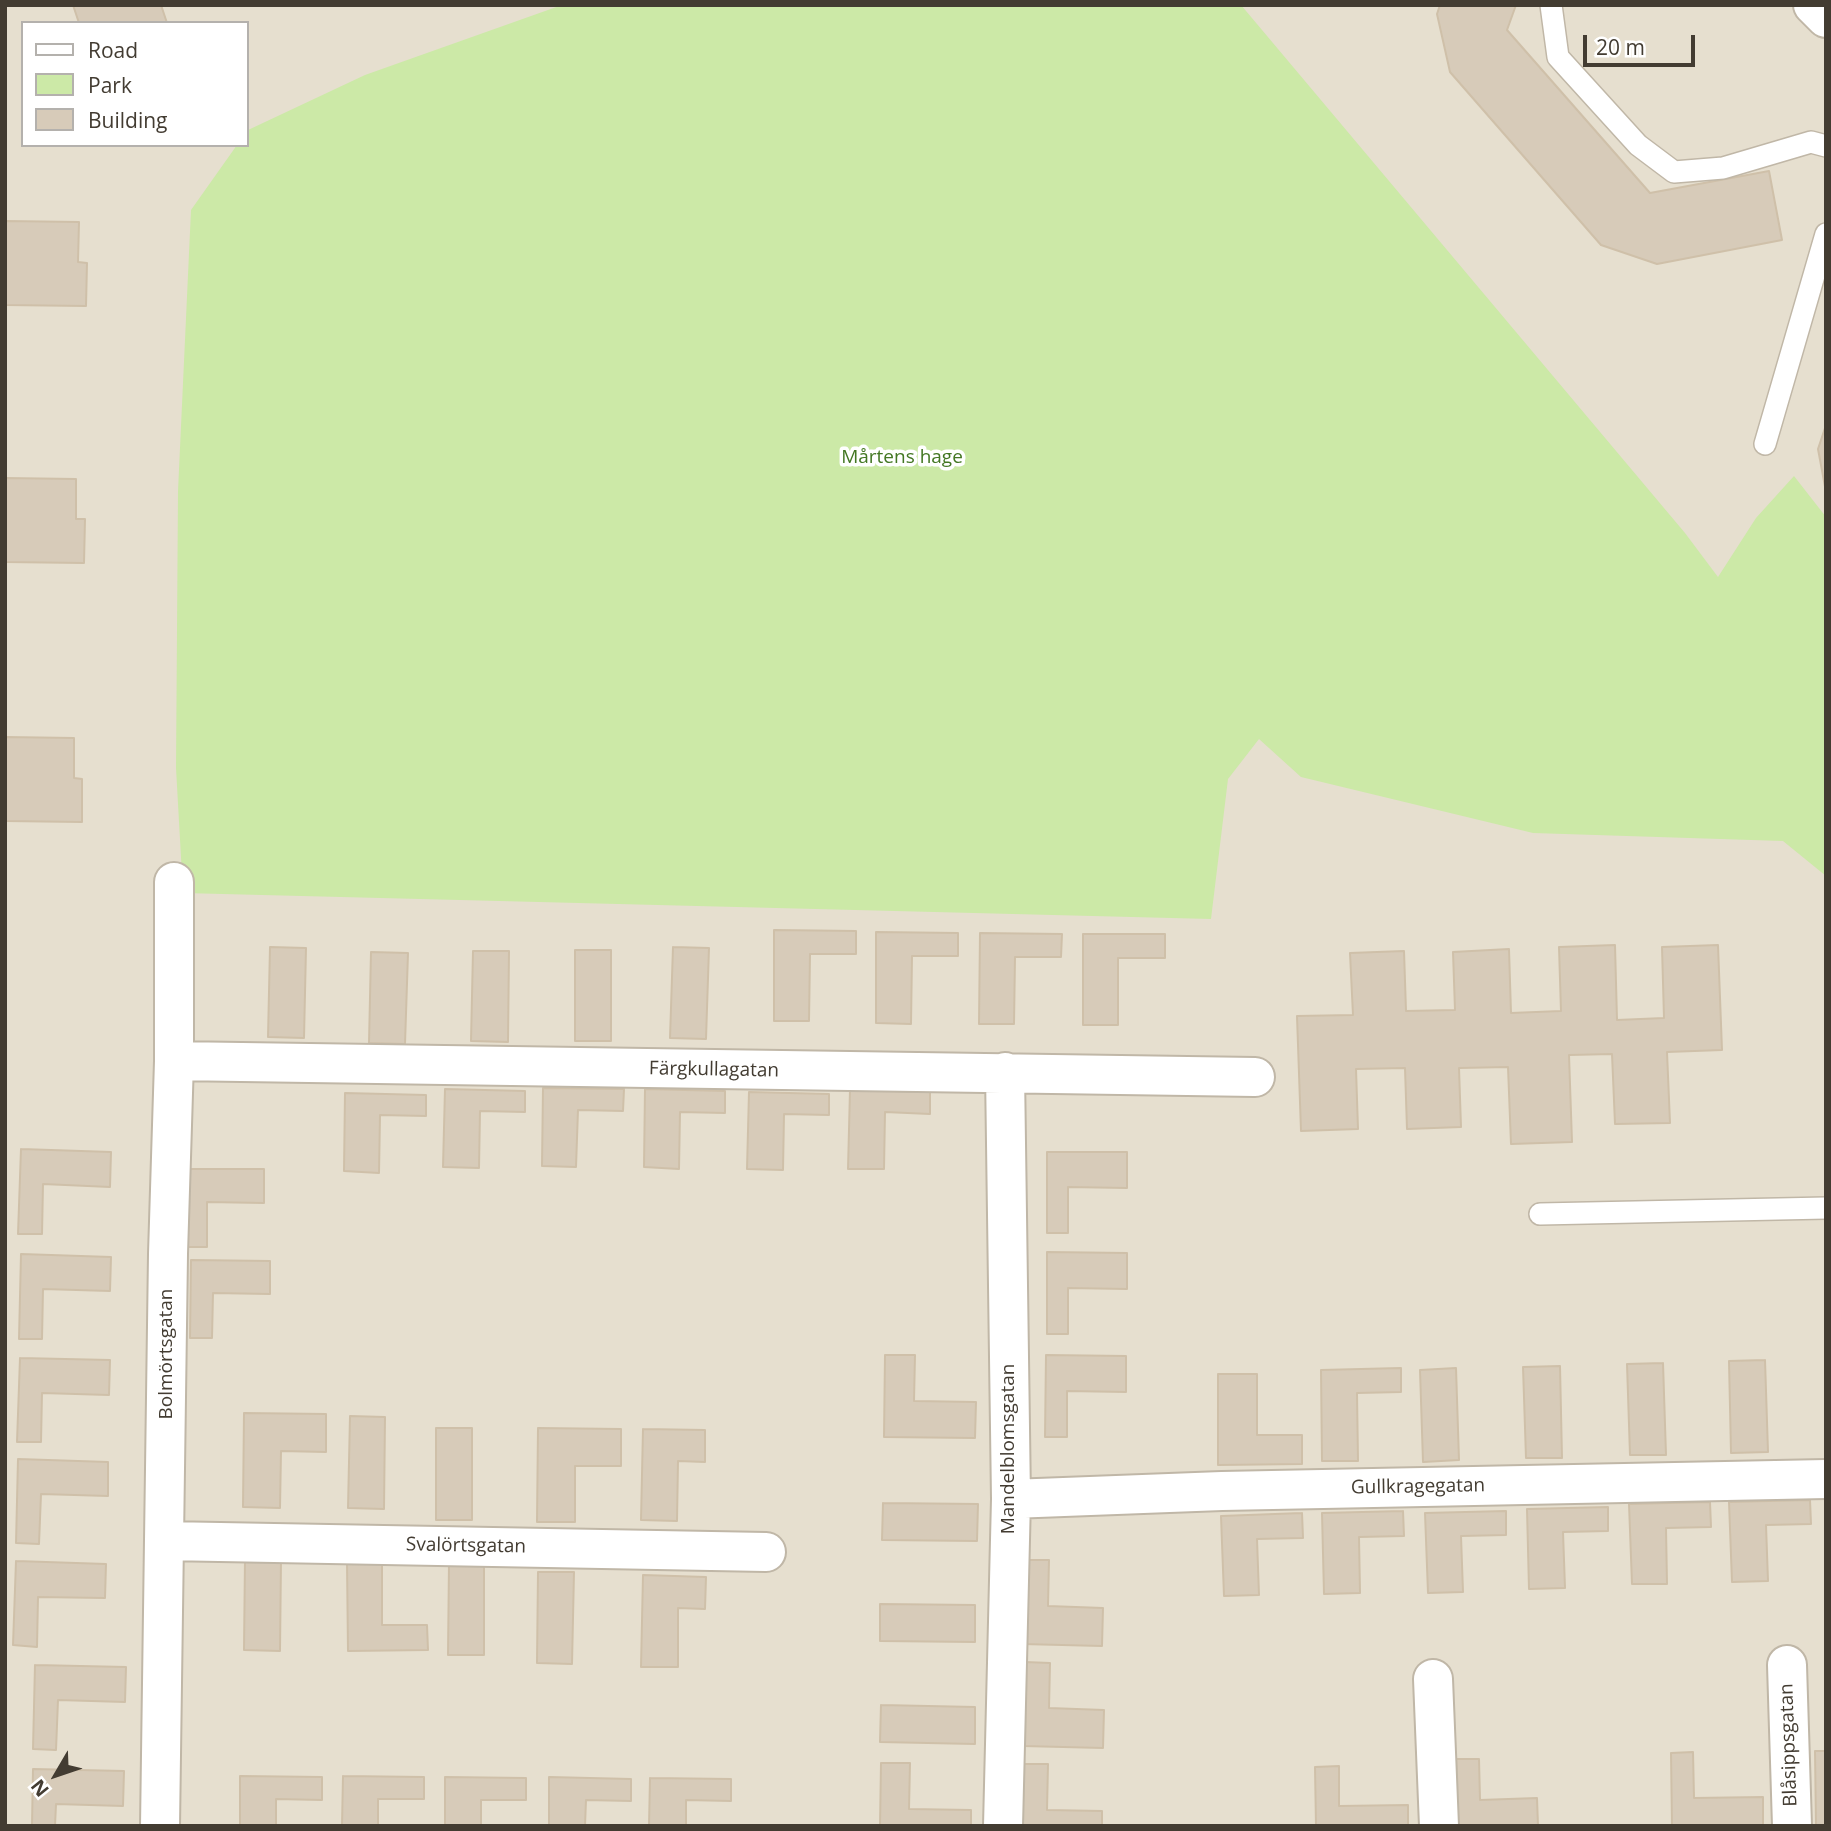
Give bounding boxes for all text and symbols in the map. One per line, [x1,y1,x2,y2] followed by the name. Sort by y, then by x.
[21,21,248,147] legend
[1586,21,1698,65] scale bar
[1596,33,1645,61] text: 20 m
[88,36,138,64] text: Road
[88,71,132,99] text: Park
[88,106,167,134] text: Building
[841,447,963,469] park label: Mårtens hage
[649,1057,779,1083] street label: Färgkullagatan
[156,1289,178,1419] street label: Bolmörtsgatan
[998,1364,1020,1534] street label: Mandelblomsgatan
[1351,1474,1485,1500] street label: Gullkragegatan
[406,1534,526,1558] street label: Svalörtsgatan
[1775,1683,1803,1807] street label: Blåsippsgatan
[21,1740,91,1810] north arrow
[25,1774,55,1802] text: N

